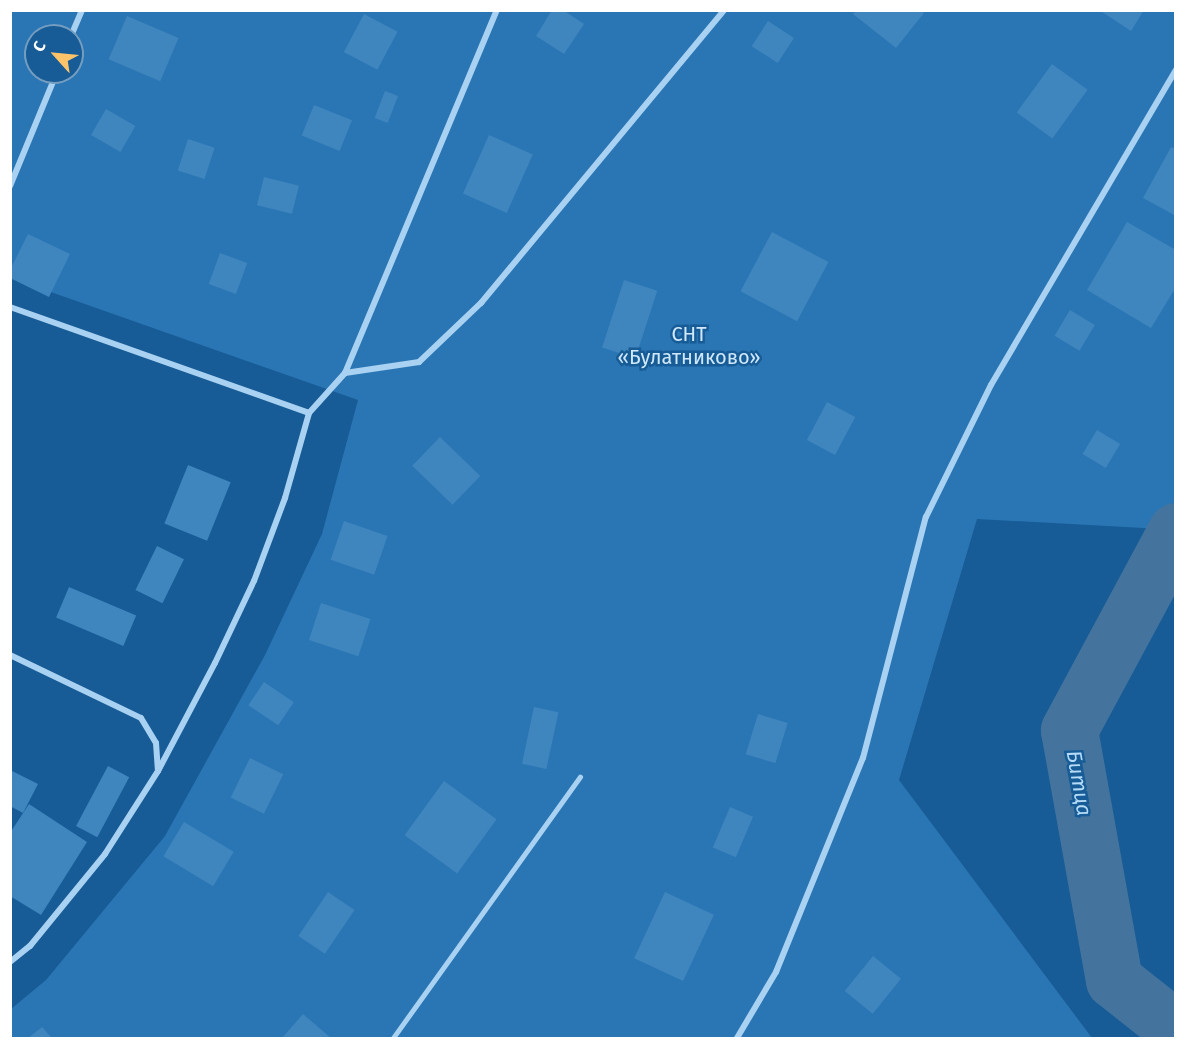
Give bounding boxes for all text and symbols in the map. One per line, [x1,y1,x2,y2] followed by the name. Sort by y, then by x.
[24,24,84,84] north arrow
[29,38,50,55] text: С
[617,323,761,370] park label: СНТ «Булатниково»
[1061,748,1097,818] water label: Битца

